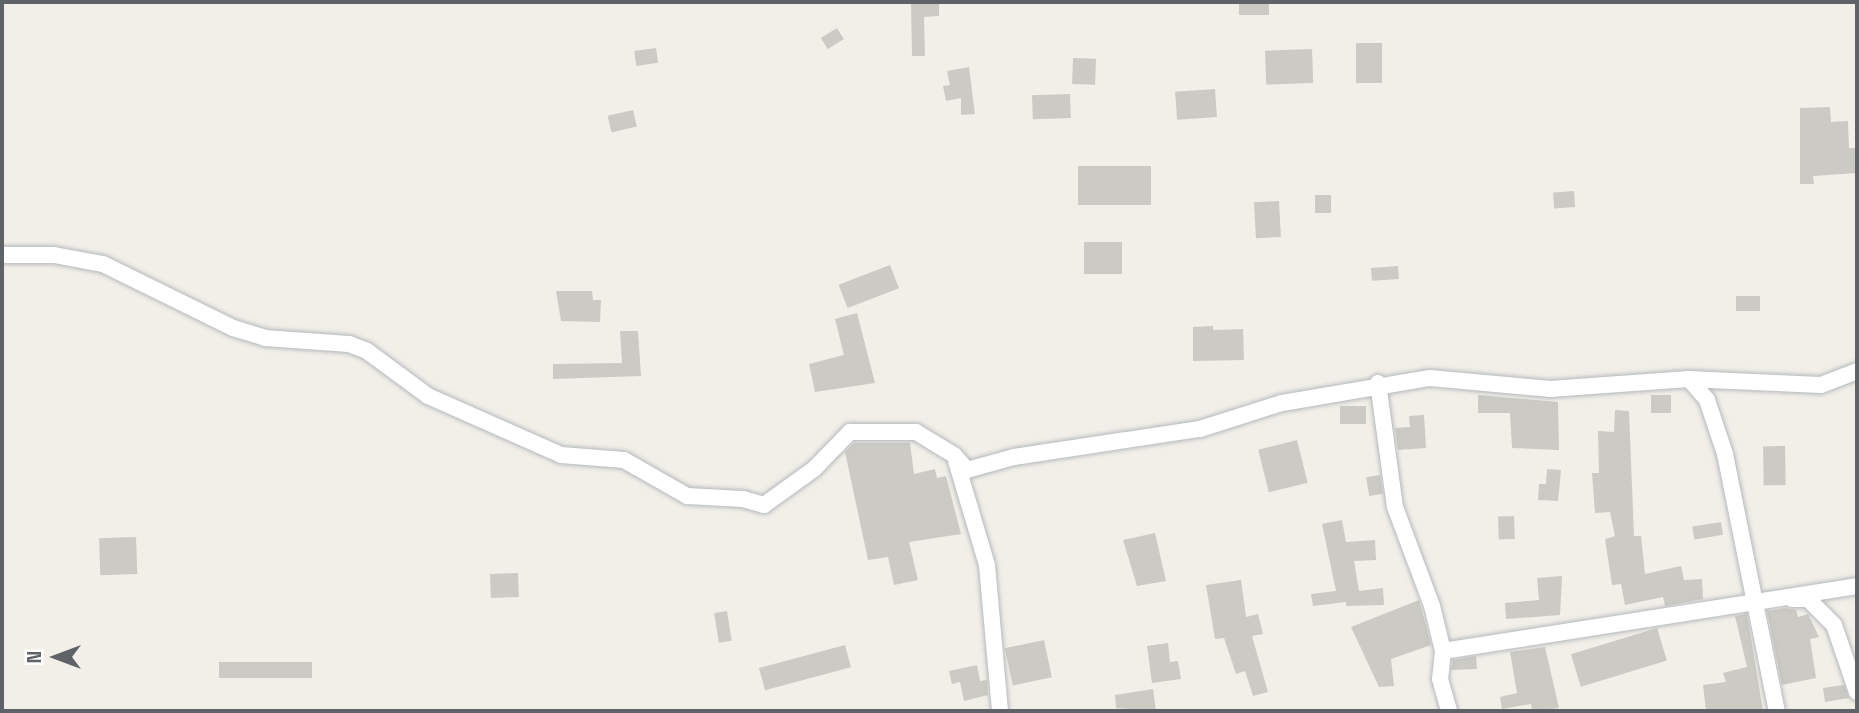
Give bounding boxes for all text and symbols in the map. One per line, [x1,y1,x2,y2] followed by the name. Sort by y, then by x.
[21,622,91,692] north arrow
[22,651,47,663] text: N

